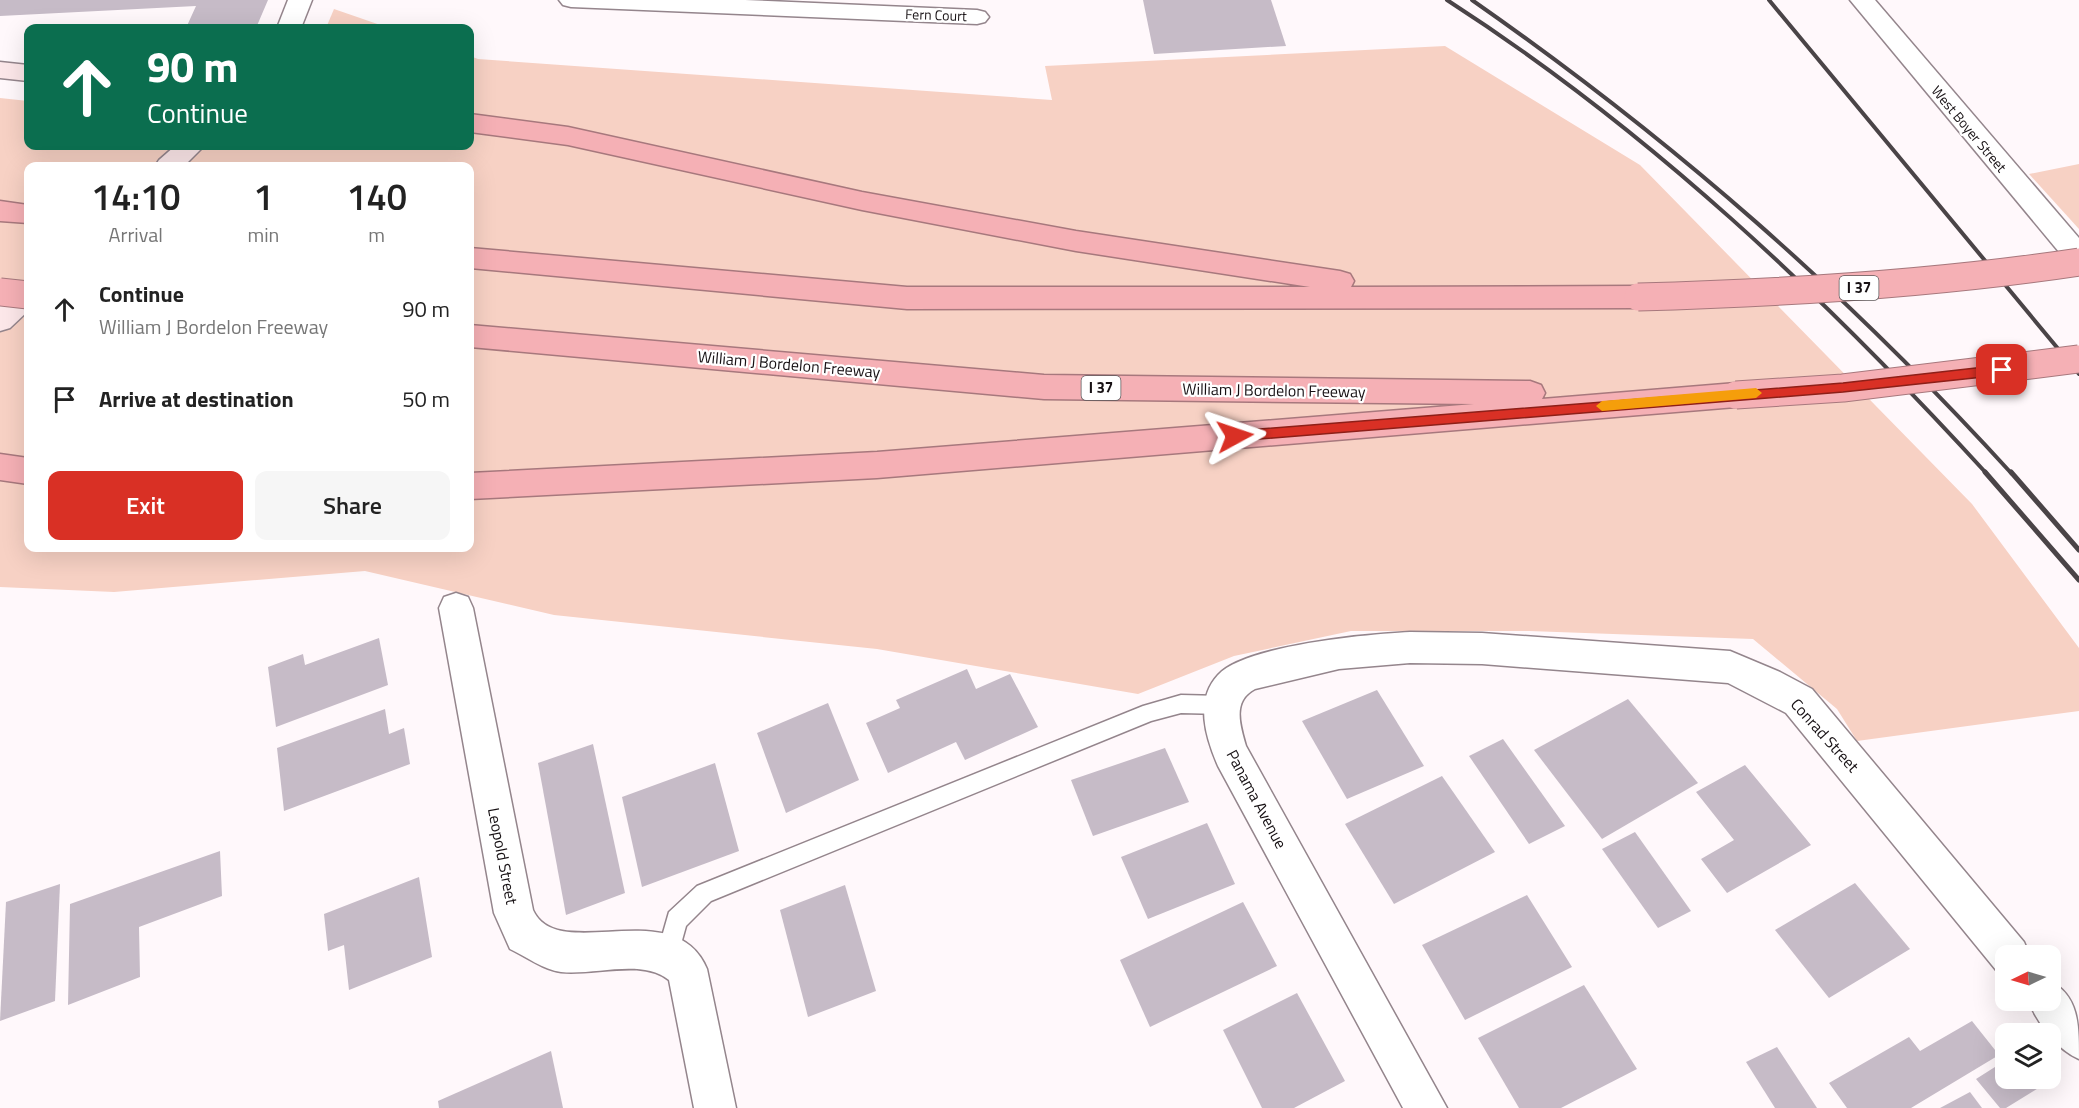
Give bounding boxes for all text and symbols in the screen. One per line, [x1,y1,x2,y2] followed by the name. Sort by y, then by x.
[905,3,967,26] street label: Fern Court
[147,34,239,98] text: 90 m
[48,48,126,126] icon: ahead
[1927,81,2012,177] street label: West Boyer Street
[147,92,248,133] text: Continue
[91,169,180,224] text: 14:10
[253,169,273,224] text: 1
[346,169,407,224] text: 140
[109,219,163,250] text: Arrival
[247,219,279,250] text: min
[368,219,385,250] text: m
[1840,276,1878,300] road number: I 37
[99,277,184,311] text: Continue
[402,292,450,326] text: 90 m
[48,293,81,326] icon: ahead
[99,311,328,342] text: William J Bordelon Freeway
[697,344,882,384] street label: William J Bordelon Freeway
[1976,344,2027,395] pin
[1985,353,2018,386] icon: arrive
[1082,376,1120,400] road number: I 37
[1182,376,1366,404] street label: William J Bordelon Freeway
[99,382,294,416] text: Arrive at destination
[402,382,450,416] text: 50 m
[48,383,81,416] icon: arrive
[1203,404,1267,468] position arrow
[48,471,243,540] button: Exit
[255,471,450,540] button: Share
[1785,693,1865,778] street label: Conrad Street
[1221,745,1293,853] street label: Panama Avenue
[482,806,524,907] street label: Leopold Street
[1995,945,2061,1011] north arrow
[1995,945,2061,1089] map controls
[1995,1023,2061,1089] button: layers

